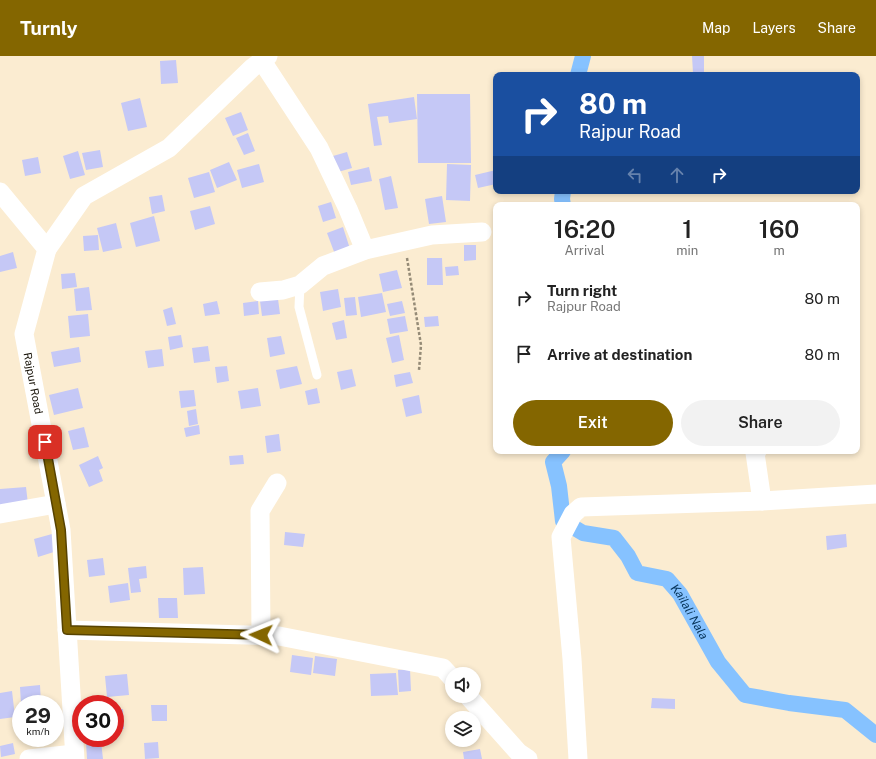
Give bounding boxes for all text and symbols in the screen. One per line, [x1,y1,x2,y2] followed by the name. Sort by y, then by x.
[20,17,77,39] text: Turnly
[702,20,730,36] text: Map
[752,20,796,36] text: Layers
[818,20,856,36] text: Share
[579,87,647,120] text: 80 m
[513,88,565,140] icon: right
[579,121,681,142] text: Rajpur Road
[624,164,646,186] icon: left
[666,164,688,186] icon: ahead
[708,164,730,186] icon: right
[554,215,616,243] text: 16:20
[682,215,692,243] text: 1
[759,215,799,243] text: 160
[565,243,605,258] text: Arrival
[676,243,698,258] text: min
[773,243,785,258] text: m
[547,282,617,299] text: Turn right
[513,287,535,309] icon: right
[805,290,840,307] text: 80 m
[547,299,621,314] text: Rajpur Road
[513,343,535,365] icon: arrive
[547,346,692,363] text: Arrive at destination
[805,346,840,363] text: 80 m
[22,351,45,415] street label: Rajpur Road
[513,400,673,446] button: Exit
[681,400,840,446] button: Share
[28,425,62,459] pin
[34,431,56,453] icon: arrive
[668,581,711,642] water label: Kailali Nala
[240,614,282,656] position arrow
[445,667,481,747] map controls
[445,667,481,703] button: sound
[72,695,124,747] speed limit sign: 30
[25,704,51,728] text: 29
[445,711,481,747] button: layers
[26,725,50,737] text: km/h

